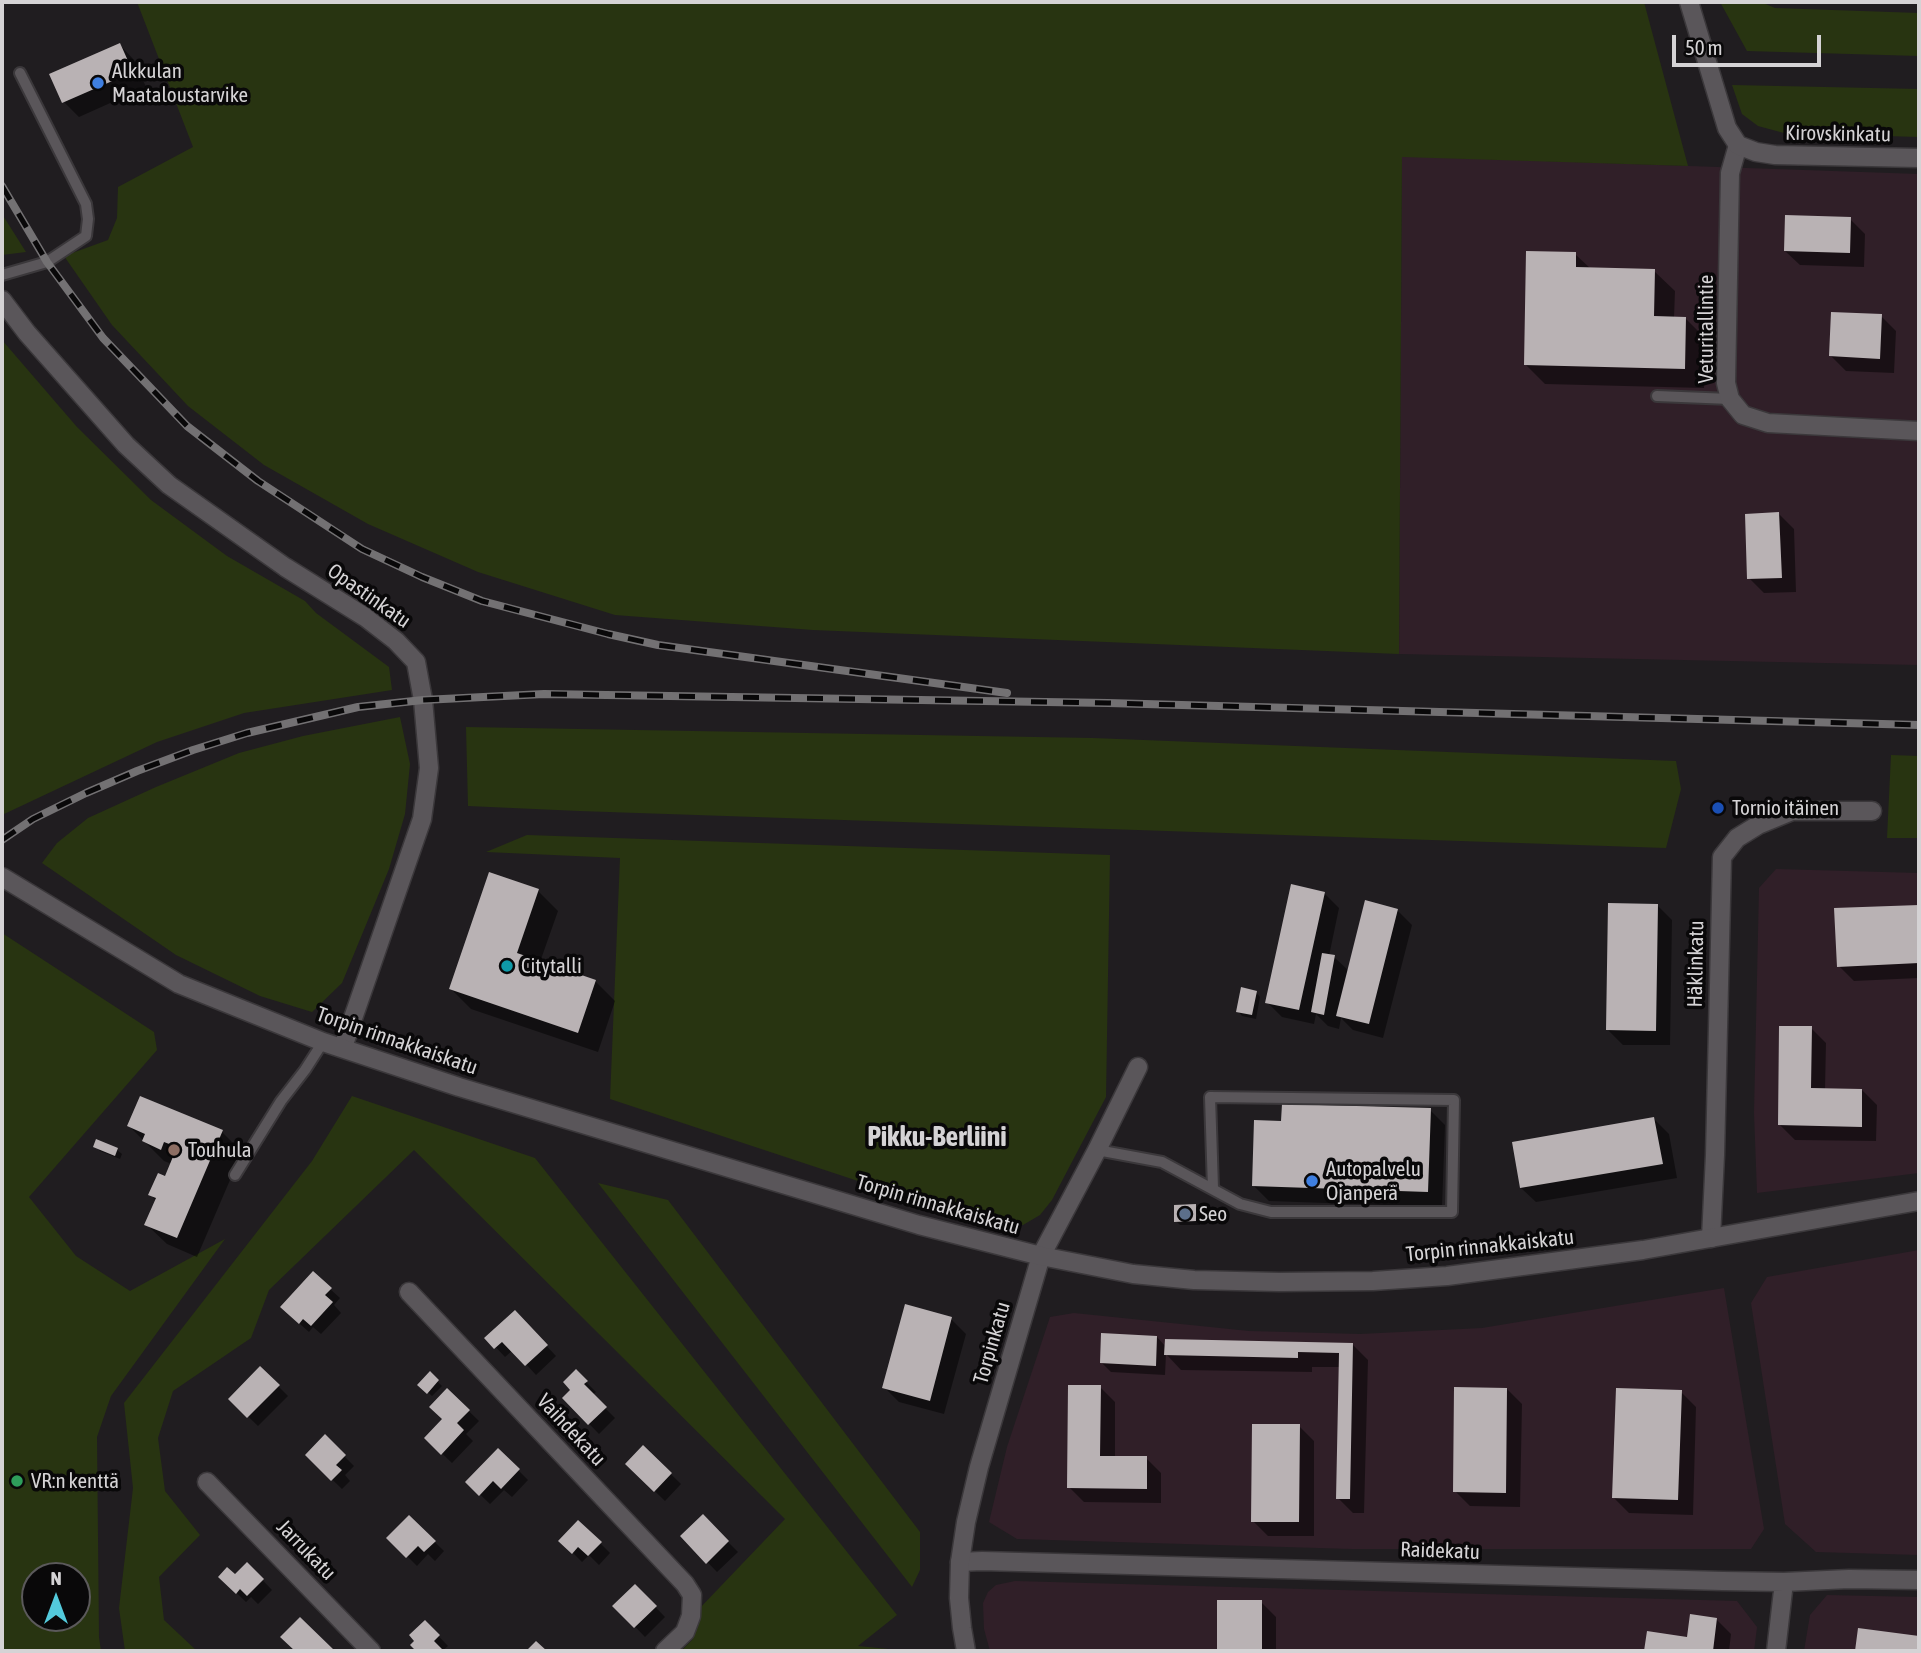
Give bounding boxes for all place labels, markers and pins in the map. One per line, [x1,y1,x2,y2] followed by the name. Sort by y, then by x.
[112,58,248,108] place label: Alkkulan Maataloustarvike
[90,75,106,91] marker: Alkkulan Maataloustarvike
[1732,795,1839,821] place label: Tornio itäinen
[1710,800,1726,816] marker: Tornio itäinen
[521,953,582,979] place label: Citytalli
[499,958,515,974] marker: Citytalli
[188,1137,252,1163] place label: Touhula
[166,1142,182,1158] marker: Touhula
[1326,1156,1421,1206] place label: Autopalvelu Ojanperä
[1304,1173,1320,1189] marker: Autopalvelu Ojanperä
[1199,1201,1227,1227] place label: Seo
[1177,1206,1193,1222] marker: Seo
[31,1468,119,1494] place label: VR:n kenttä
[9,1473,25,1489] marker: VR:n kenttä

